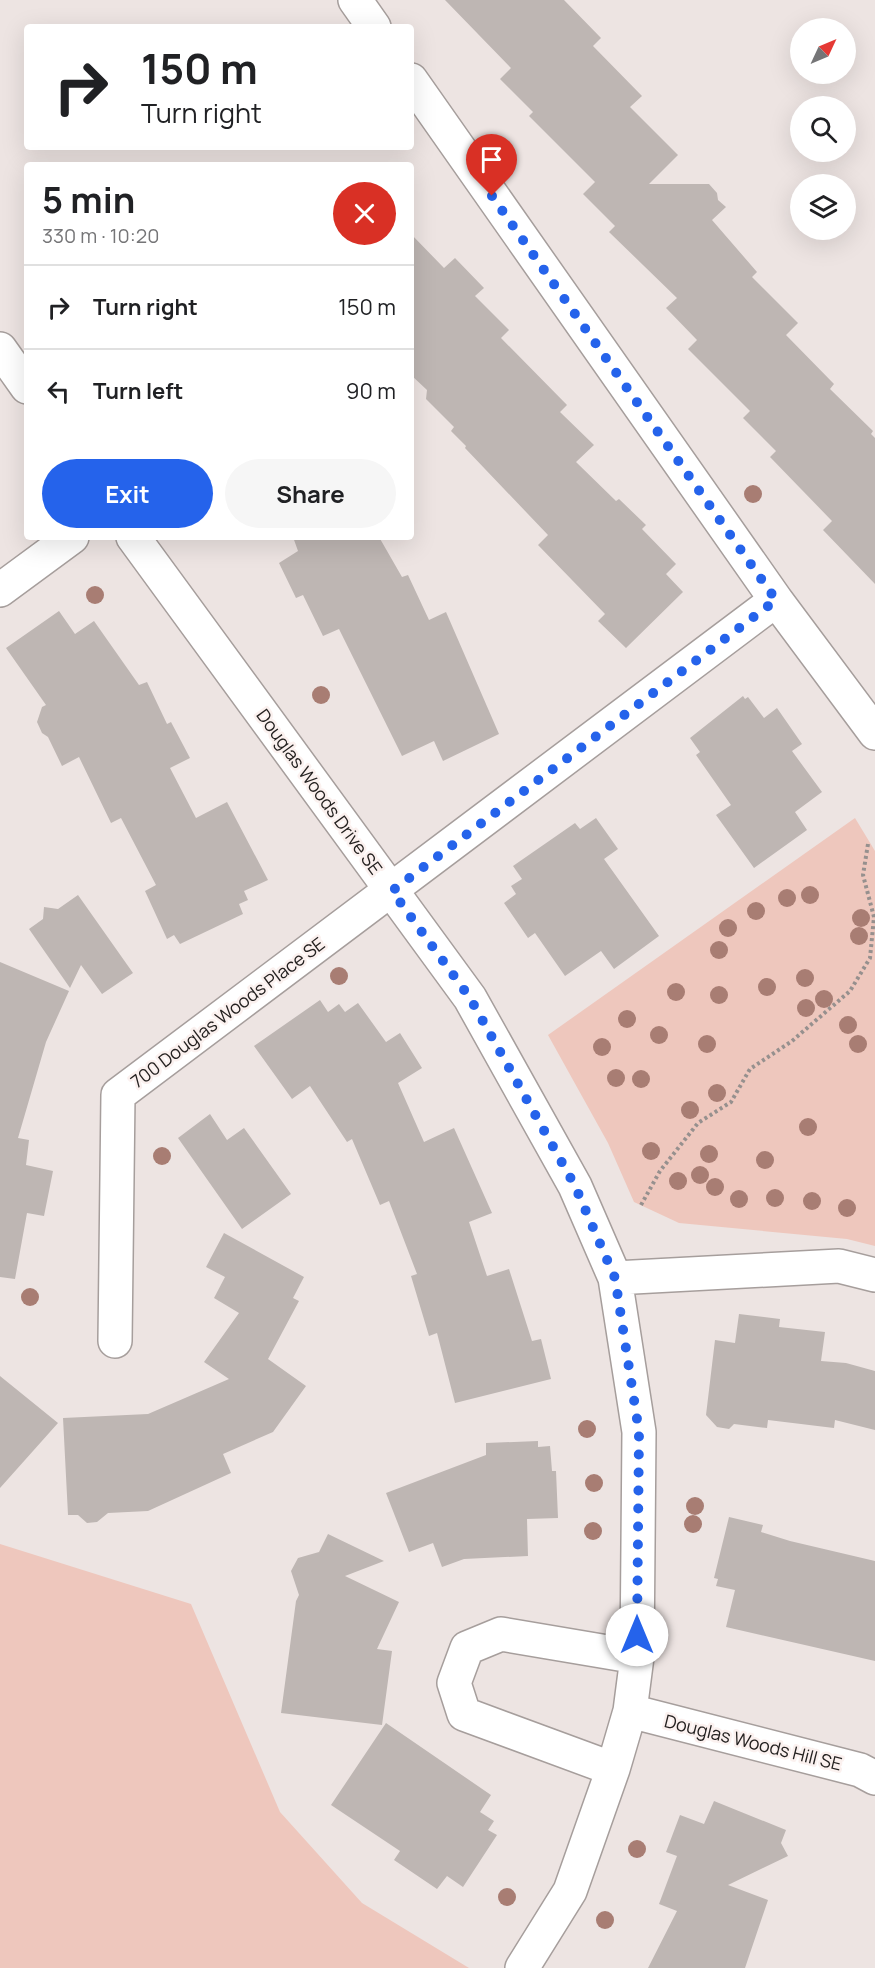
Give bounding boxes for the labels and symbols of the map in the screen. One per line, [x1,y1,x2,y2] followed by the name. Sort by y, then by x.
[790,18,856,84] north arrow
[466,134,517,196] pin
[252,704,388,879] street label: Douglas Woods Drive SE
[126,931,329,1093] street label: 700 Douglas Woods Place SE
[605,1603,669,1667] position arrow
[662,1708,844,1776] street label: Douglas Woods Hill SE

